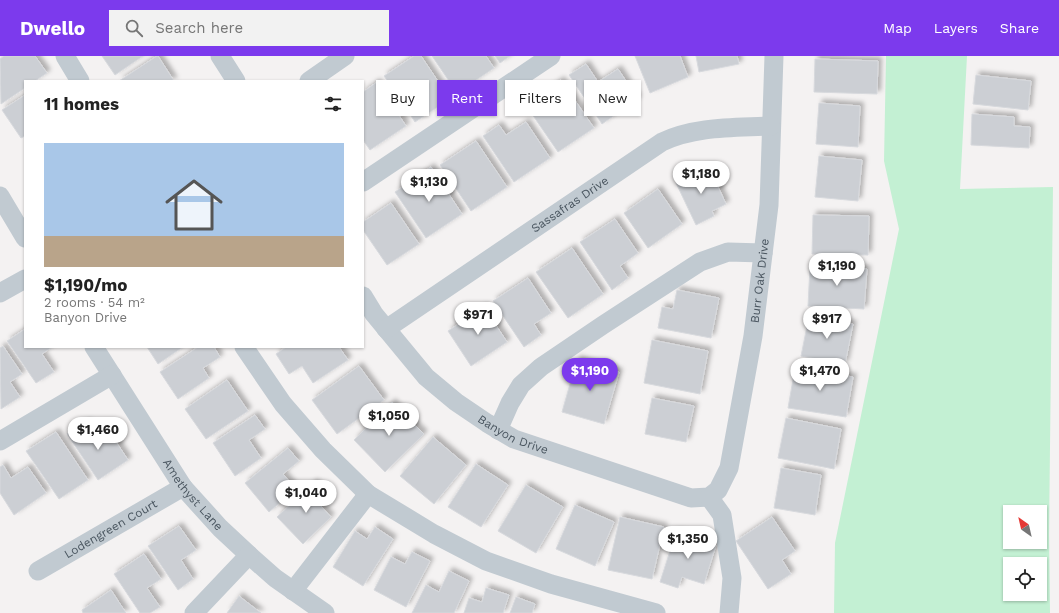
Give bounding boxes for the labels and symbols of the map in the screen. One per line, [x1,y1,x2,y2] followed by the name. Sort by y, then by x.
[668,161,734,195] pin: $1,180
[396,169,462,203] pin: $1,130
[528,173,611,236] street label: Sassafras Drive
[748,238,772,324] street label: Burr Oak Drive
[804,253,870,287] pin: $1,190
[454,302,502,336] pin: $971
[803,306,851,340] pin: $917
[557,358,623,392] pin: $1,190
[787,358,853,392] pin: $1,470
[356,403,422,437] pin: $1,050
[475,412,550,457] street label: Banyon Drive
[65,417,131,451] pin: $1,460
[160,456,226,533] street label: Amethyst Lane
[273,480,339,514] pin: $1,040
[62,497,160,561] street label: Lodengreen Court
[1003,505,1047,549] north arrow
[655,526,721,560] pin: $1,350

